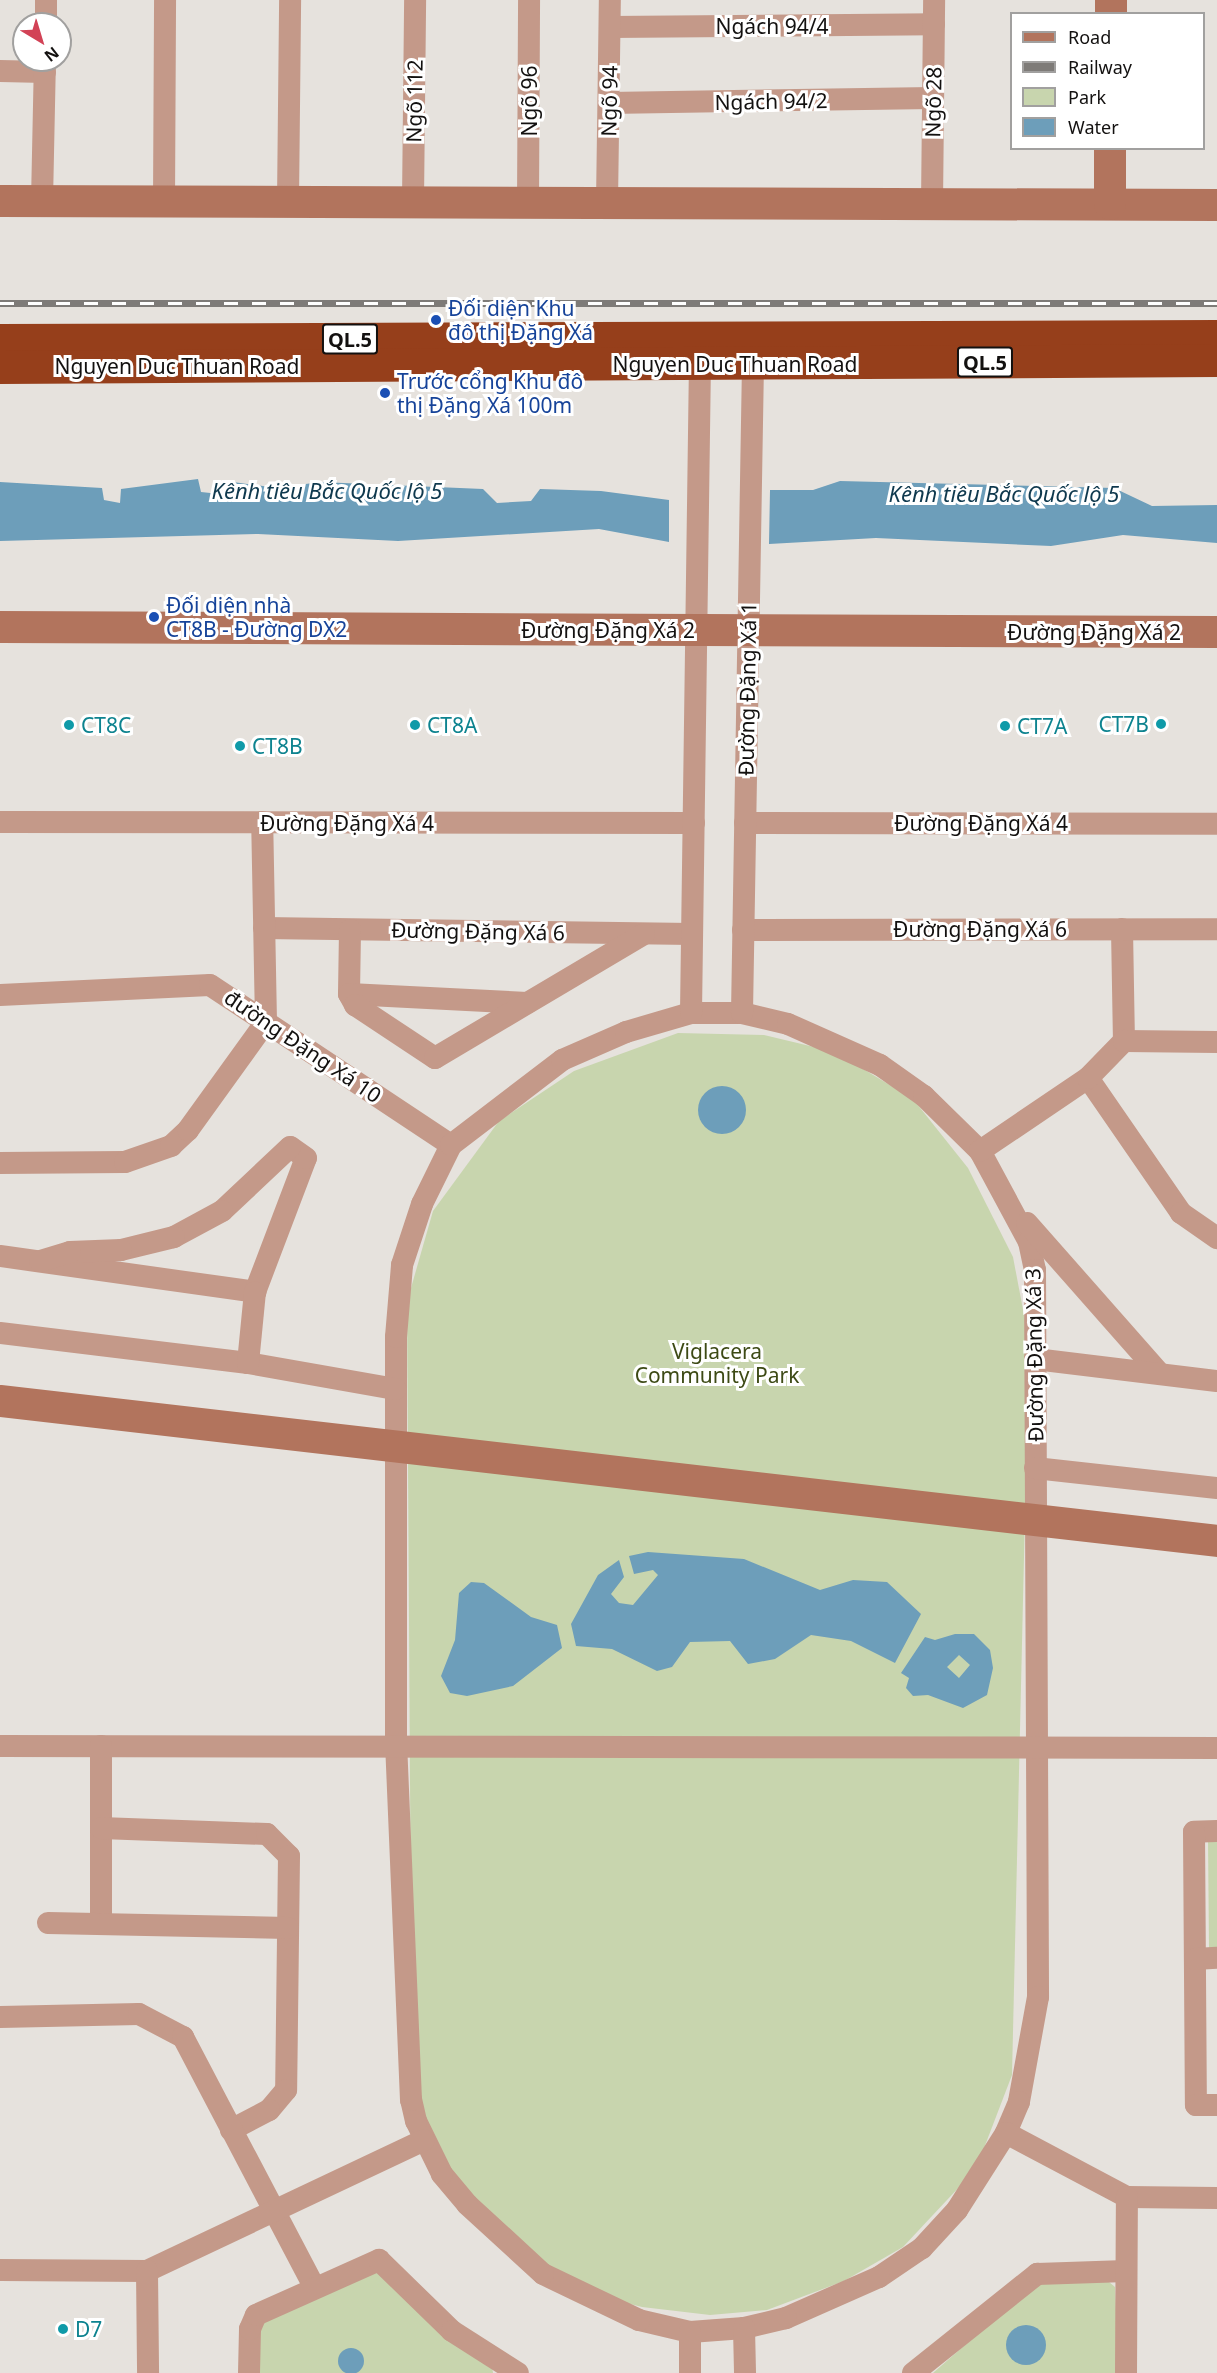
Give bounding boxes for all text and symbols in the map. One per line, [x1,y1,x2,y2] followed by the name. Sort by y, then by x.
[12,12,72,72] north arrow
[1010,12,1205,150] legend
[715,13,829,39] street label: Ngách 94/4
[1068,25,1111,49] text: Road
[40,42,64,67] text: N
[1068,55,1132,79] text: Railway
[401,59,427,143] street label: Ngõ 112
[516,65,542,137] street label: Ngõ 96
[596,65,622,137] street label: Ngõ 94
[920,66,946,138] street label: Ngõ 28
[1068,85,1106,109] text: Park
[714,87,828,115] street label: Ngách 94/2
[1068,115,1119,139] text: Water
[448,295,593,345] place label: Đối diện Khu đô thị Đặng Xá
[429,313,443,327] marker: Đối diện Khu đô thị Đặng Xá
[322,322,378,356] road number: QL.5
[956,345,1014,379] road number: QL.5
[612,351,858,377] street label: Nguyen Duc Thuan Road
[54,353,300,379] street label: Nguyen Duc Thuan Road
[397,368,583,418] place label: Trước cổng Khu đô thị Đặng Xá 100m
[378,386,392,400] marker: Trước cổng Khu đô thị Đặng Xá 100m
[212,478,442,504] water label: Kênh tiêu Bắc Quốc lộ 5
[889,481,1119,507] water label: Kênh tiêu Bắc Quốc lộ 5
[166,592,347,642] place label: Đối diện nhà CT8B - Đường DX2
[733,602,761,776] street label: Đường Đặng Xá 1
[147,610,161,624] marker: Đối diện nhà CT8B - Đường DX2
[521,617,695,643] street label: Đường Đặng Xá 2
[1007,619,1181,645] street label: Đường Đặng Xá 2
[1098,711,1149,737] place label: CT7B
[81,712,131,738] place label: CT8C
[427,712,477,738] place label: CT8A
[1017,713,1067,739] place label: CT7A
[1154,717,1168,731] marker: CT7B
[62,718,76,732] marker: CT8C
[408,718,422,732] marker: CT8A
[998,719,1012,733] marker: CT7A
[252,733,303,759] place label: CT8B
[233,739,247,753] marker: CT8B
[260,810,434,836] street label: Đường Đặng Xá 4
[894,810,1068,836] street label: Đường Đặng Xá 4
[893,916,1067,942] street label: Đường Đặng Xá 6
[391,917,565,945] street label: Đường Đặng Xá 6
[220,984,386,1108] street label: đường Đặng Xá 10
[1020,1268,1048,1442] street label: Đường Đặng Xá 3
[635,1338,799,1388] park label: Viglacera Community Park
[75,2316,102,2342] place label: D7
[56,2322,70,2336] marker: D7

